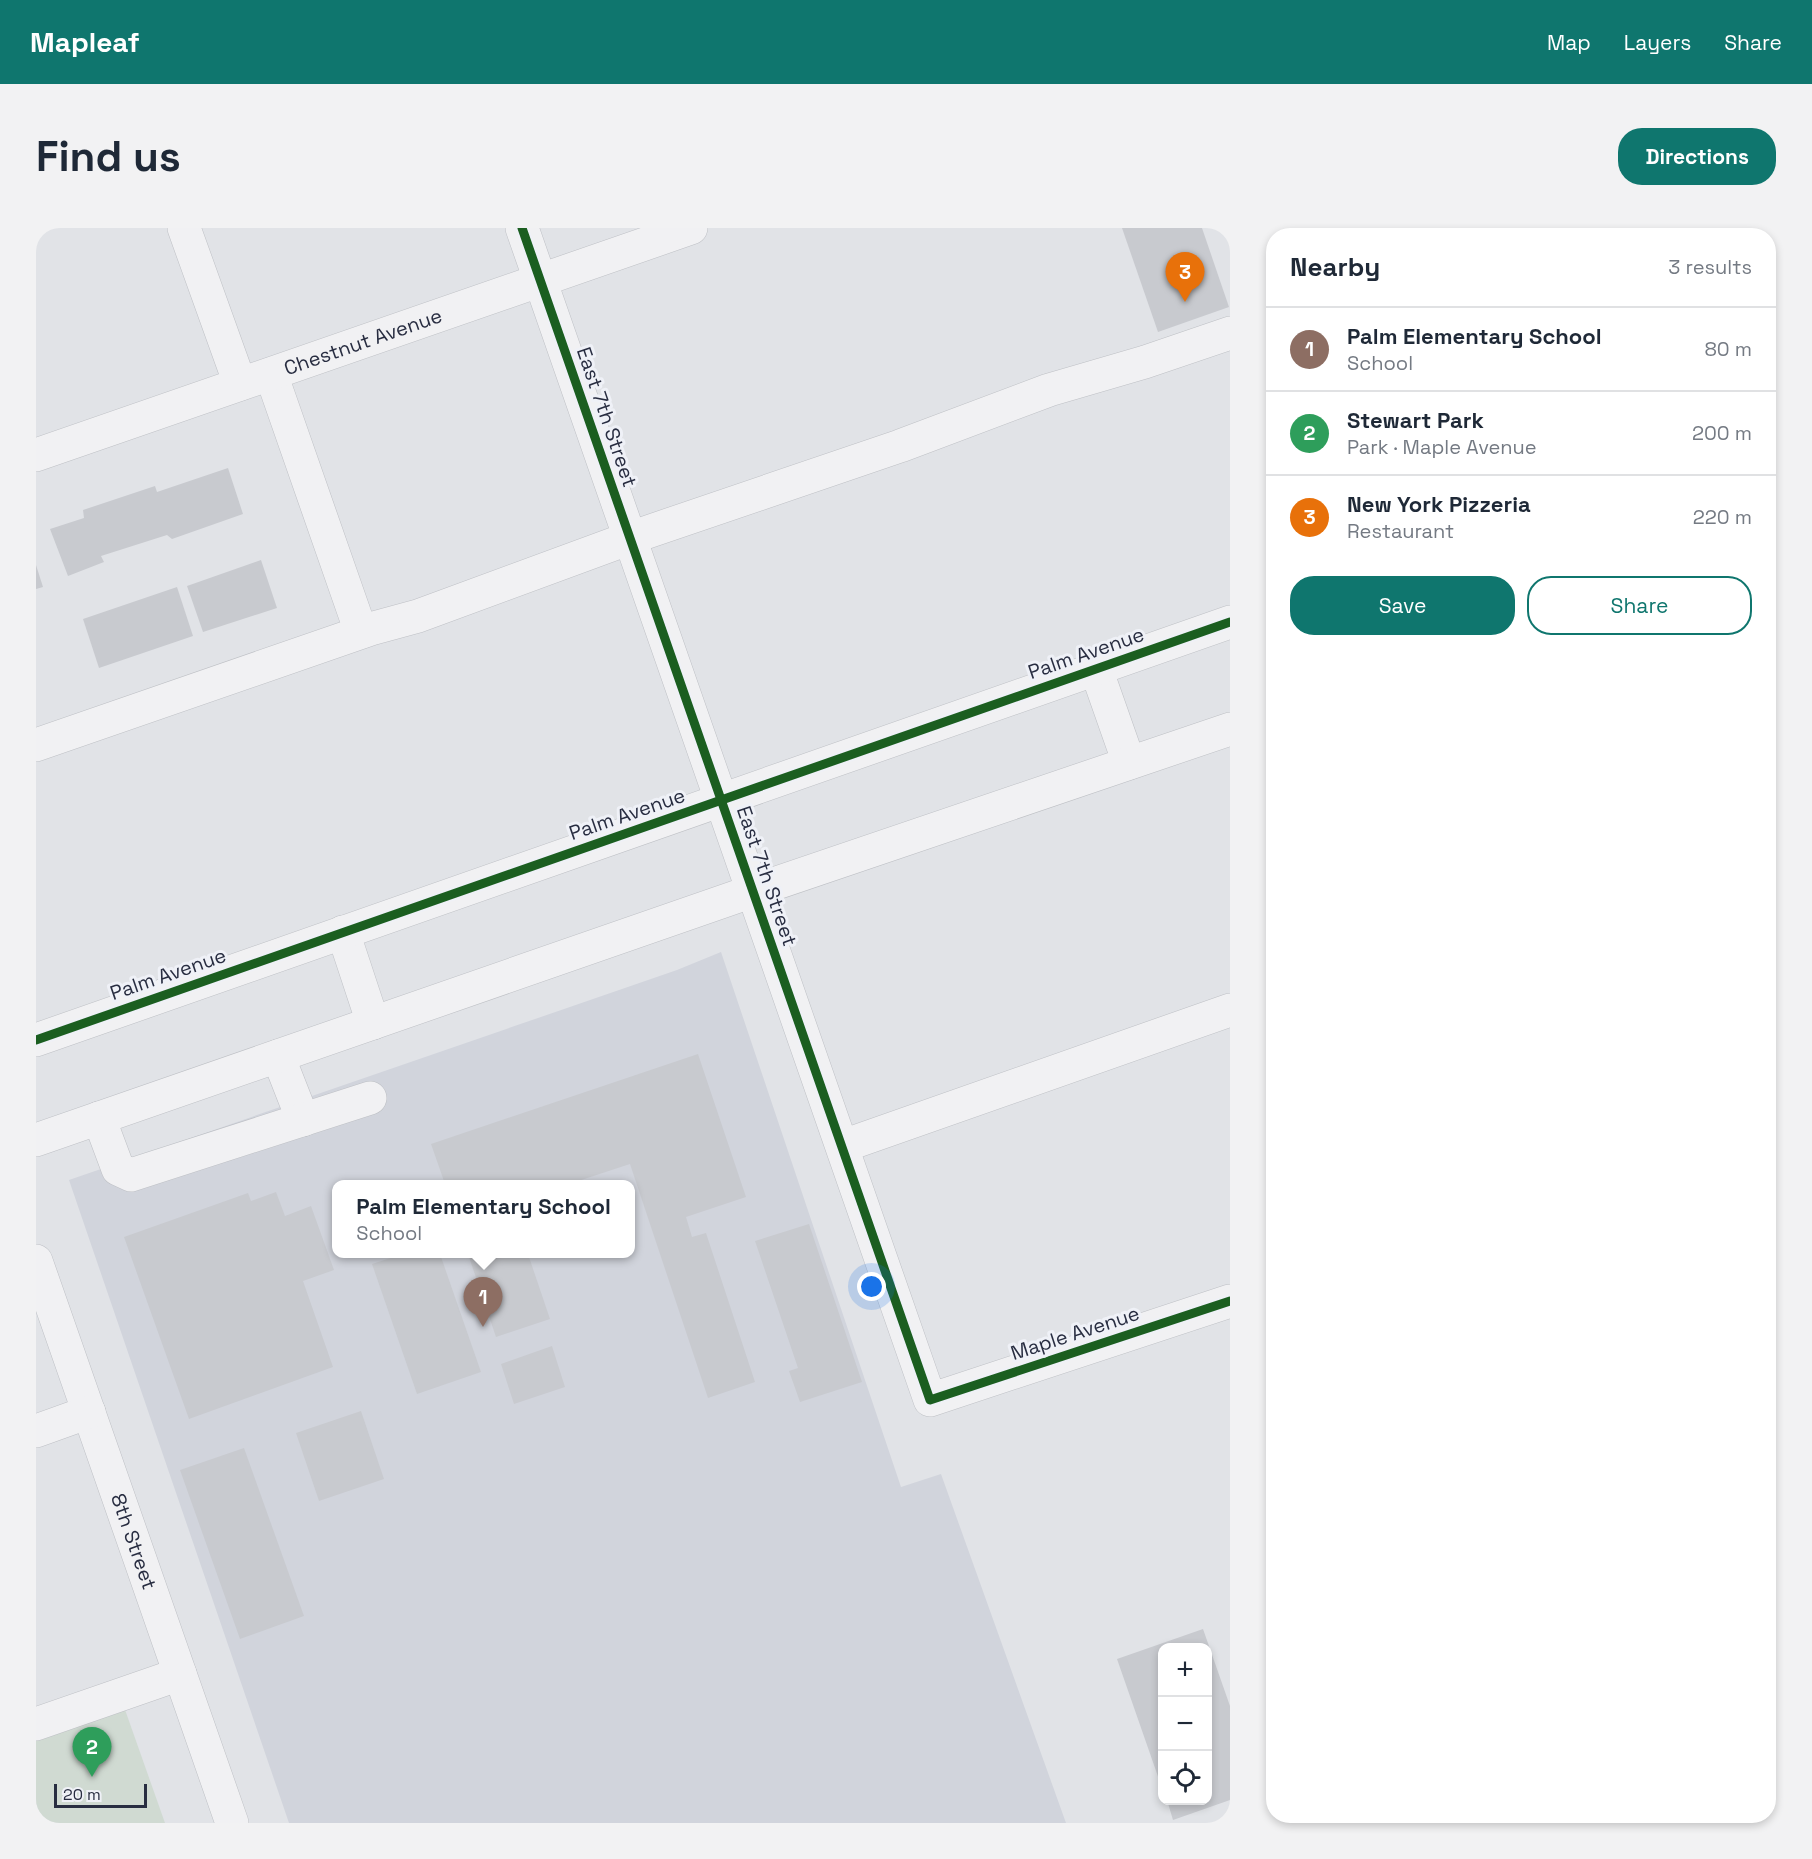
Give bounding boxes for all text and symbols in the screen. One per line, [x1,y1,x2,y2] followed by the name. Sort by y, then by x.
[30,24,140,60] text: Mapleaf
[1547,29,1591,56] text: Map
[1624,29,1691,56] text: Layers
[1724,29,1782,56] text: Share
[1618,128,1776,185] button: Directions
[36,130,181,183] text: Find us
[1290,250,1380,284] text: Nearby
[1166,253,1204,302] pin: 3
[1668,254,1752,280] text: 3 results
[280,302,445,381] street label: Chestnut Avenue
[1347,322,1602,350] text: Palm Elementary School
[1305,336,1314,362] text: 1
[1704,336,1752,362] text: 80 m
[571,344,643,490] street label: East 7th Street
[1347,350,1413,376] text: School
[1347,406,1484,434] text: Stewart Park
[1304,420,1315,446] text: 2
[1692,420,1752,446] text: 200 m
[1347,434,1537,460] text: Park · Maple Avenue
[1347,490,1531,518] text: New York Pizzeria
[1303,504,1316,530] text: 3
[1693,504,1752,530] text: 220 m
[1347,518,1454,544] text: Restaurant
[1290,576,1515,635] button: Save
[1527,576,1752,635] button: Share
[1025,621,1147,685] street label: Palm Avenue
[566,782,688,846] street label: Palm Avenue
[731,803,803,949] street label: East 7th Street
[107,942,229,1006] street label: Palm Avenue
[332,1180,635,1258] popup
[356,1192,611,1220] text: Palm Elementary School
[356,1220,422,1246] text: School
[857,1272,886,1301] your location
[464,1278,502,1327] pin: 1
[1007,1300,1143,1366] street label: Maple Avenue
[105,1490,163,1593] street label: 8th Street
[1158,1643,1212,1805] map controls
[1158,1643,1212,1697] button: +
[1158,1697,1212,1751] button: −
[72,1728,112,1777] pin: 2
[1158,1751,1212,1805] button: locate
[54,1781,147,1808] scale bar
[63,1784,101,1805] text: 20 m

